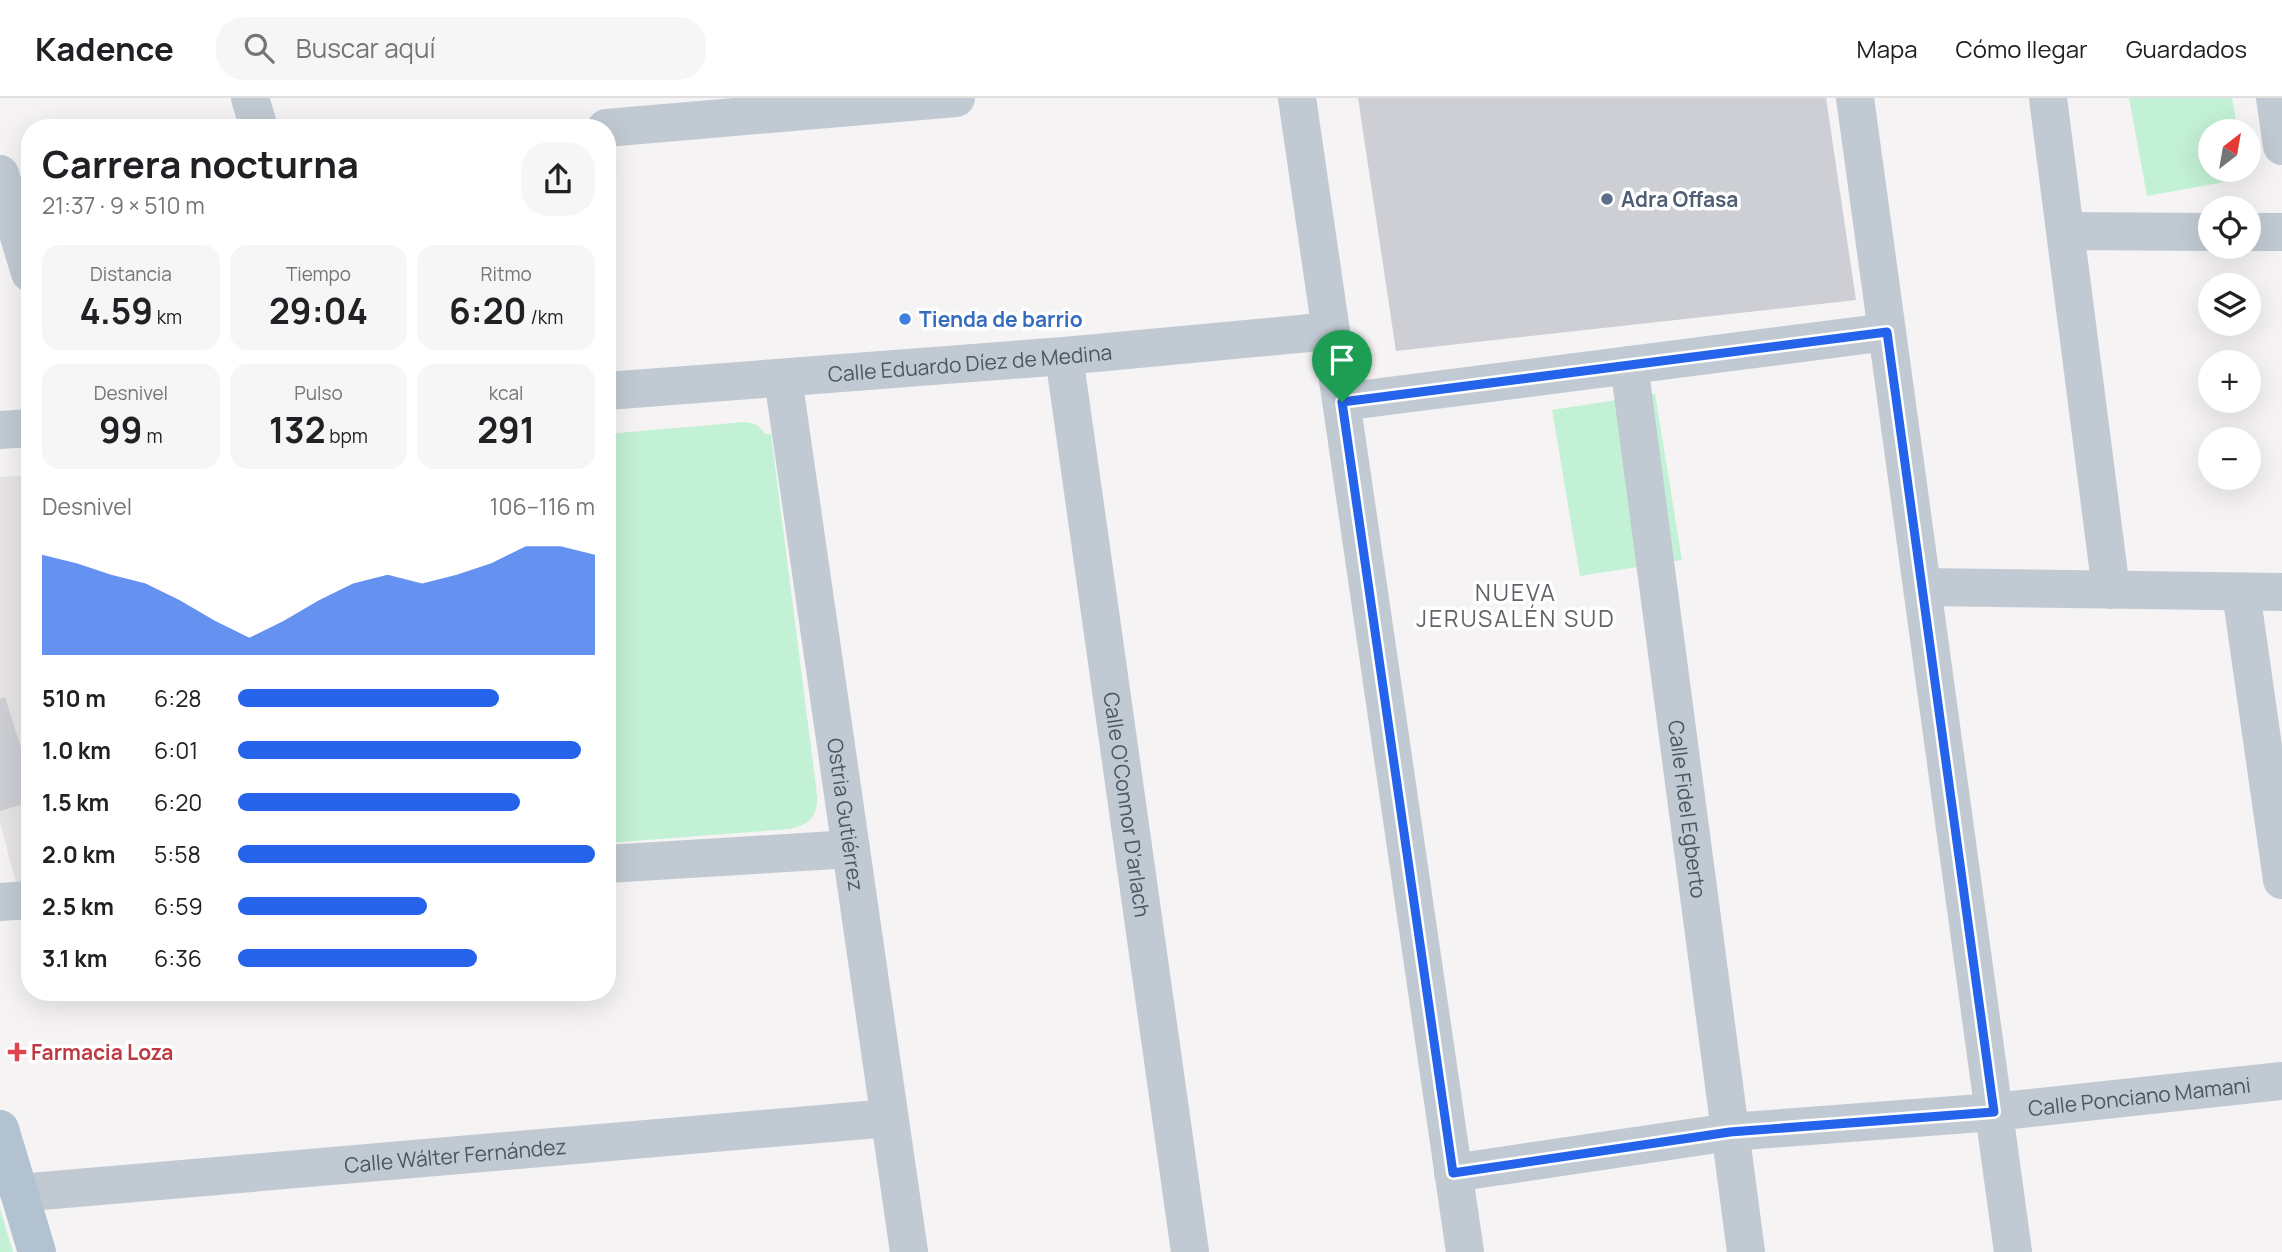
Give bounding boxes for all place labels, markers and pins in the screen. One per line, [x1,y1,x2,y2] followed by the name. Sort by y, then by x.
[1621,185,1738,213] place label: Adra Offasa
[1599,191,1615,207] marker: Adra Offasa
[919,305,1083,333] place label: Tienda de barrio
[897,311,913,327] marker: Tienda de barrio
[1312,330,1372,402] pin
[31,1038,173,1066] place label: Farmacia Loza
[9,1044,25,1060] marker: Farmacia Loza

